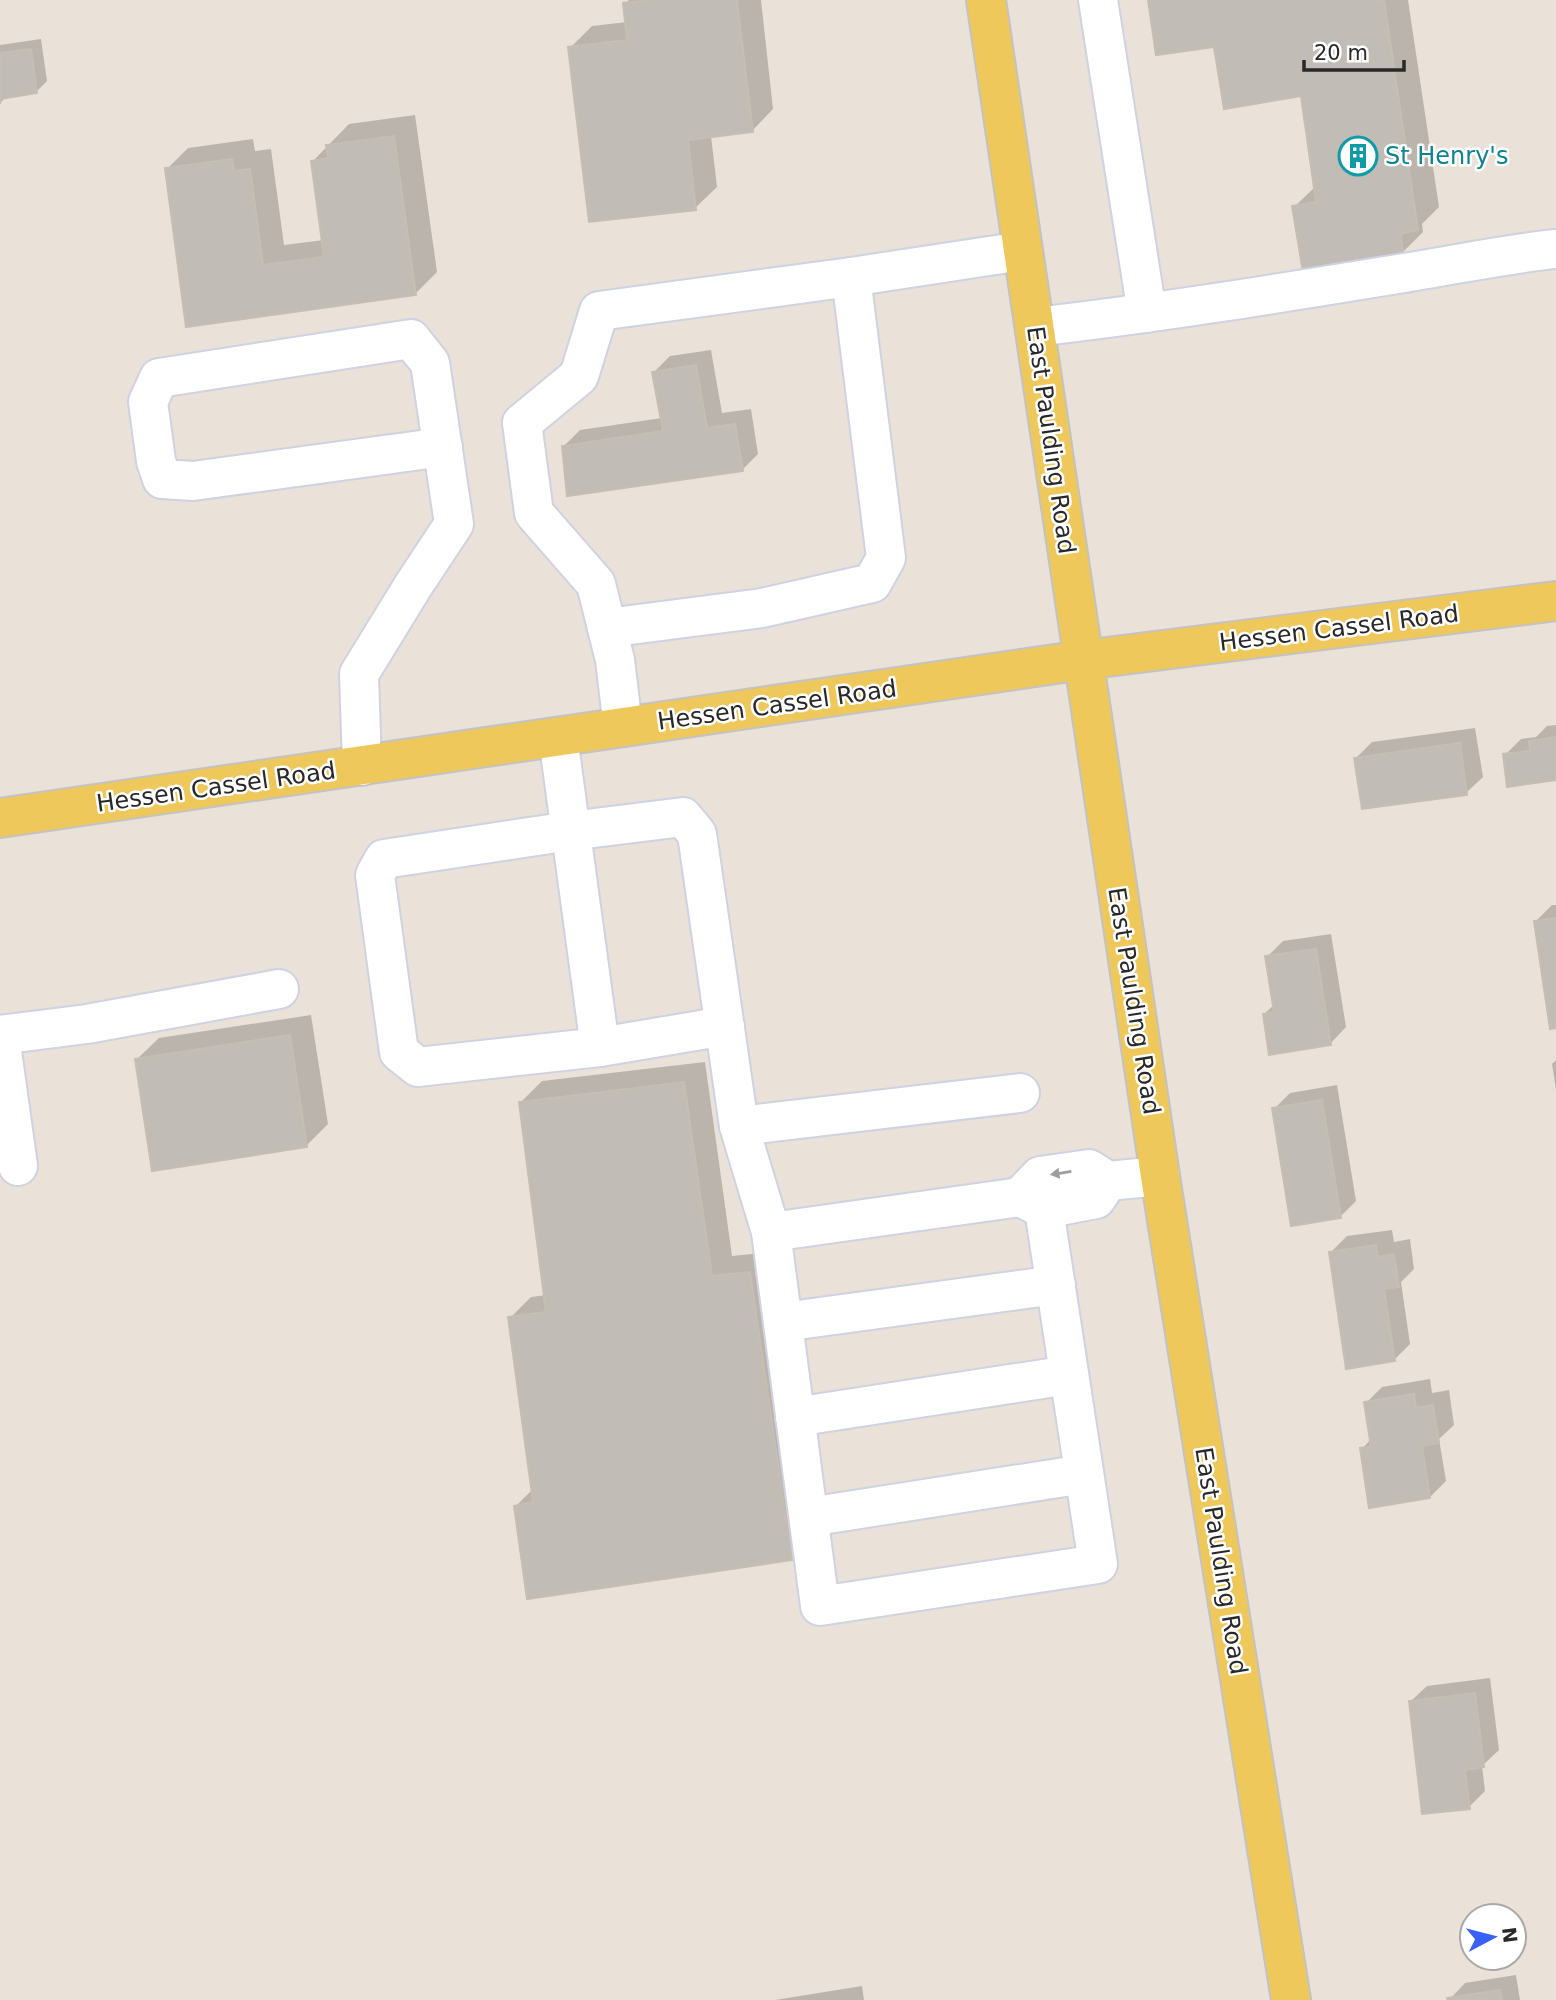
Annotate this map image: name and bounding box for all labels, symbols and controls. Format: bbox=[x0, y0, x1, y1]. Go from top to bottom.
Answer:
scale bar bbox=[1304, 28, 1404, 72]
text: 20 m bbox=[1314, 41, 1368, 65]
building icon: St Henry's bbox=[1337, 135, 1379, 177]
place label: St Henry's bbox=[1385, 142, 1508, 170]
street label: East Paulding Road bbox=[1021, 324, 1081, 556]
street label: Hessen Cassel Road bbox=[1218, 599, 1460, 657]
street label: Hessen Cassel Road bbox=[656, 674, 898, 736]
street label: Hessen Cassel Road bbox=[95, 756, 337, 818]
street label: East Paulding Road bbox=[1102, 885, 1166, 1117]
one-way arrow bbox=[1050, 1168, 1072, 1179]
street label: East Paulding Road bbox=[1189, 1445, 1253, 1677]
north arrow bbox=[1458, 1902, 1528, 1972]
text: N bbox=[1498, 1926, 1522, 1944]

